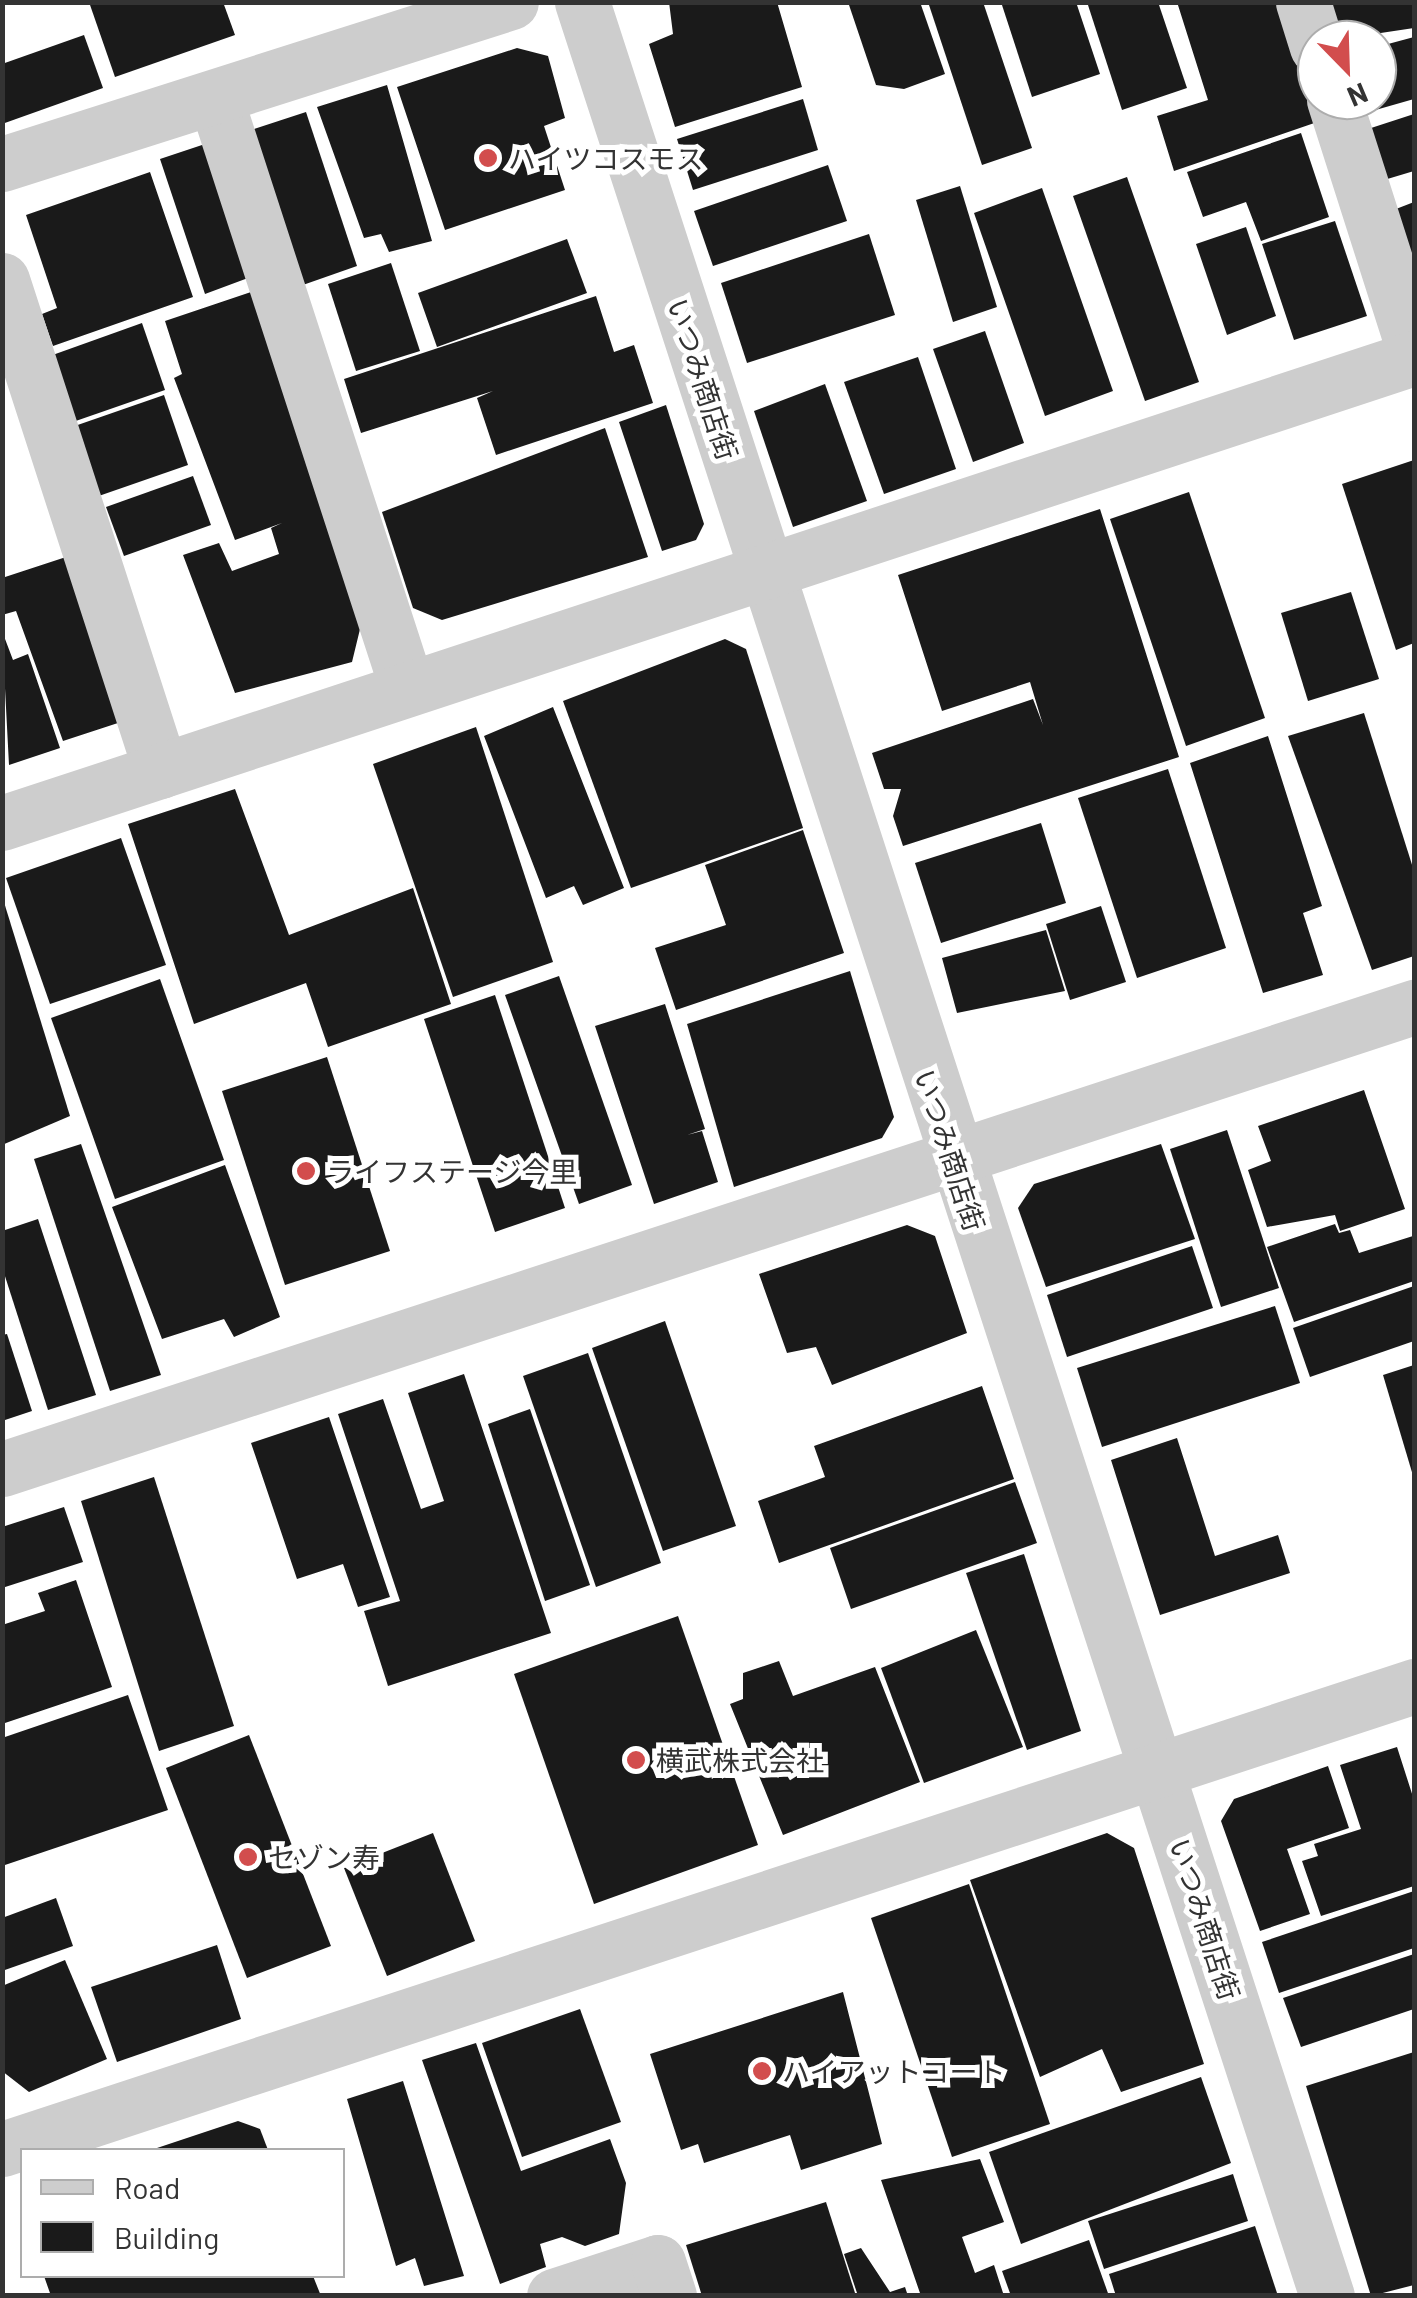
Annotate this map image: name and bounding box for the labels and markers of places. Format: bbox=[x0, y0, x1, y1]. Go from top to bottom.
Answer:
place label: ハイツコスモス bbox=[508, 141, 704, 175]
marker: ハイツコスモス bbox=[477, 147, 499, 169]
place label: ライフステージ今里 bbox=[326, 1154, 578, 1188]
marker: ライフステージ今里 bbox=[295, 1160, 317, 1182]
place label: 横武株式会社 bbox=[656, 1743, 824, 1777]
marker: 横武株式会社 bbox=[625, 1749, 647, 1771]
place label: セゾン寿 bbox=[268, 1840, 380, 1874]
marker: セゾン寿 bbox=[237, 1846, 259, 1868]
place label: ハイアットコート bbox=[782, 2054, 1006, 2088]
marker: ハイアットコート bbox=[751, 2060, 773, 2082]

